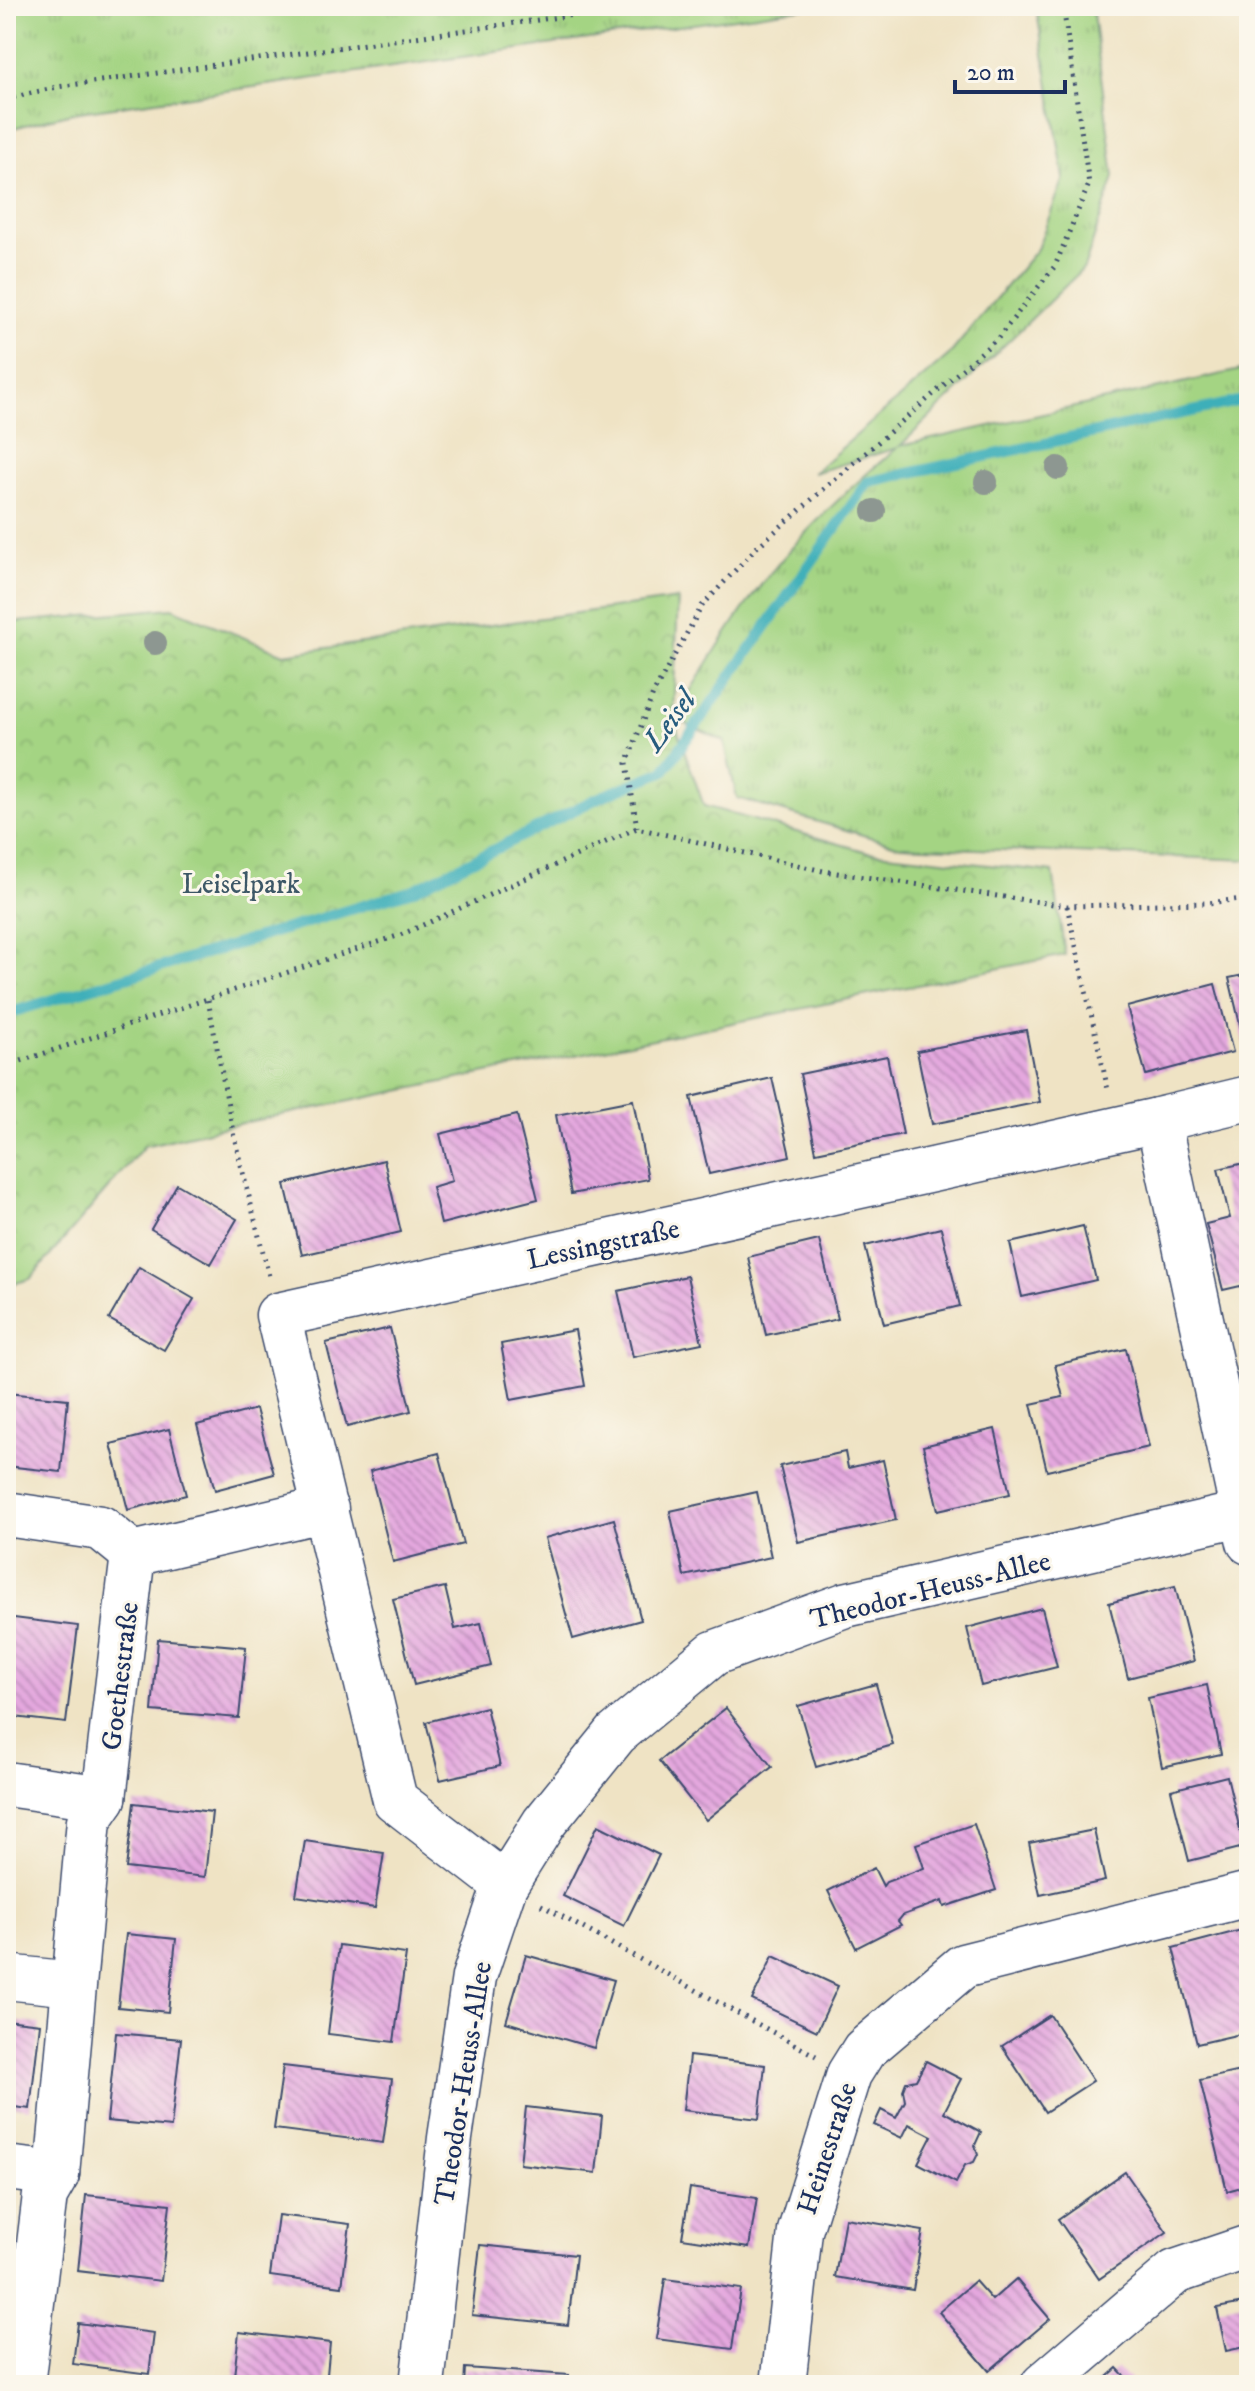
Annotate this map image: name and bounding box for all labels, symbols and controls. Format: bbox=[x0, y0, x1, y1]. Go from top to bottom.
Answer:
scale bar bbox=[955, 44, 1065, 94]
text: 20 m bbox=[967, 58, 1015, 88]
water label: Leisel bbox=[634, 680, 707, 760]
park label: Leiselpark bbox=[182, 867, 300, 902]
street label: Lessingstraße bbox=[524, 1211, 683, 1278]
street label: Theodor-Heuss-Allee bbox=[807, 1544, 1054, 1637]
street label: Goethestraße bbox=[94, 1600, 147, 1752]
street label: Theodor-Heuss-Allee bbox=[427, 1959, 500, 2208]
street label: Heinestraße bbox=[790, 2078, 865, 2219]

